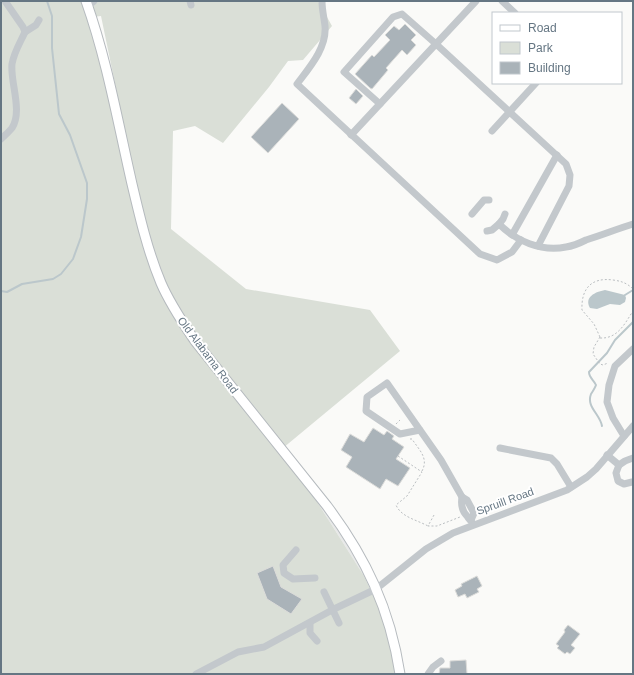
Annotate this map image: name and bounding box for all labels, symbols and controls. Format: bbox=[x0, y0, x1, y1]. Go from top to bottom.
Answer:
legend bbox=[492, 12, 622, 84]
text: Road bbox=[528, 21, 557, 35]
text: Park bbox=[528, 41, 554, 55]
text: Building bbox=[528, 61, 571, 75]
street label: Old Alabama Road bbox=[175, 315, 241, 395]
street label: Spruill Road bbox=[475, 485, 535, 517]

